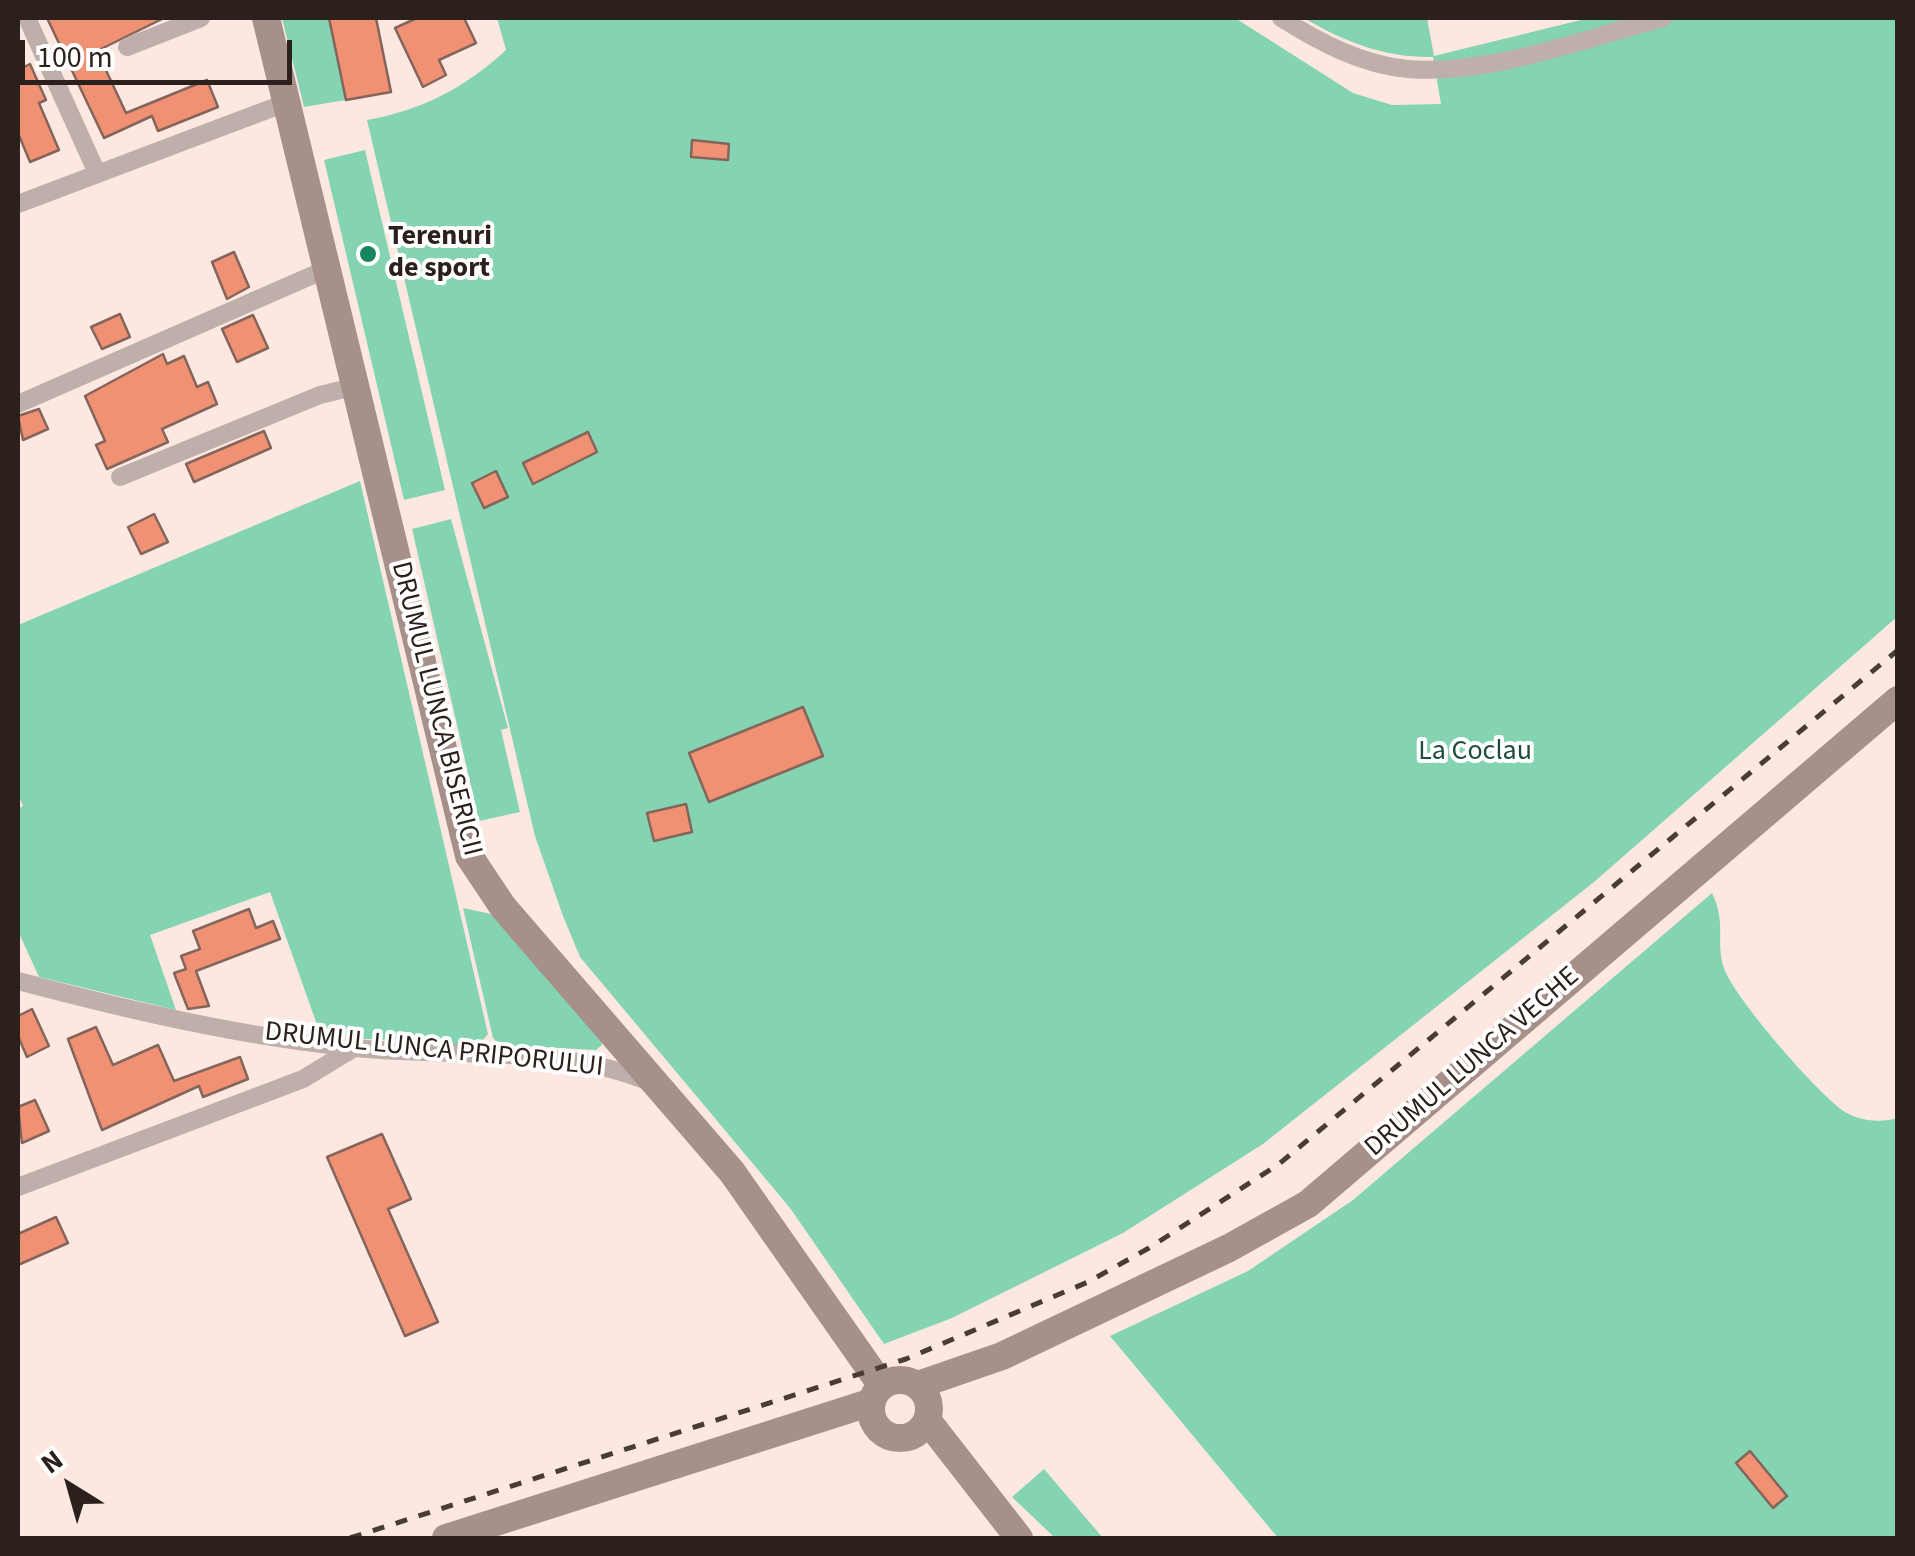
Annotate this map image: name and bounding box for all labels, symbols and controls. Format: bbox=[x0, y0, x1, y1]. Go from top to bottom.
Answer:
scale bar bbox=[25, 20, 298, 82]
text: 100 m bbox=[37, 36, 113, 79]
place label: Terenuri de sport bbox=[388, 221, 492, 287]
marker: Terenuri de sport bbox=[357, 243, 379, 265]
street label: DRUMUL LUNCA BISERICII bbox=[382, 558, 488, 860]
park label: La Coclau bbox=[1418, 736, 1532, 770]
street label: DRUMUL LUNCA VECHE bbox=[1359, 961, 1587, 1165]
street label: DRUMUL LUNCA PRIPORULUI bbox=[263, 1017, 605, 1085]
north arrow bbox=[20, 1436, 120, 1536]
text: N bbox=[32, 1440, 71, 1484]

